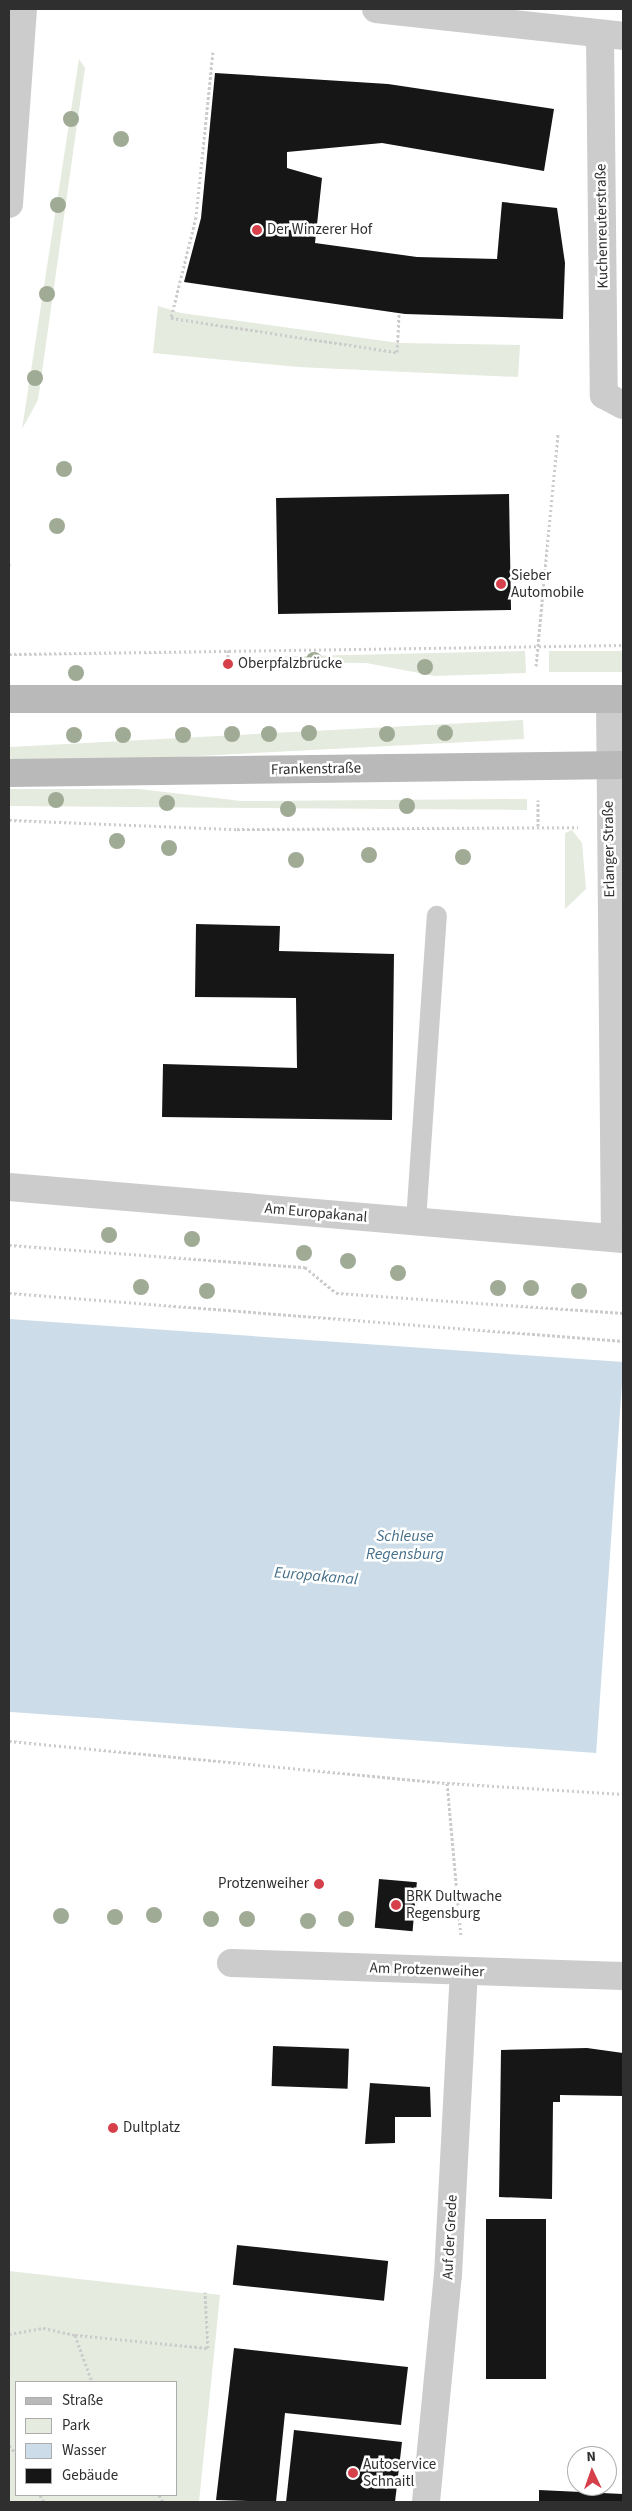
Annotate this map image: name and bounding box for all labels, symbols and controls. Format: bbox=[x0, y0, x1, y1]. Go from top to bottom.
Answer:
street label: Kuchenreuterstraße bbox=[592, 163, 612, 289]
place label: Der Winzerer Hof bbox=[267, 221, 372, 239]
marker: Der Winzerer Hof bbox=[251, 224, 263, 236]
place label: Sieber Automobile bbox=[511, 566, 584, 601]
marker: Sieber Automobile bbox=[495, 578, 507, 590]
place label: Oberpfalzbrücke bbox=[238, 655, 342, 673]
marker: Oberpfalzbrücke bbox=[222, 658, 234, 670]
street label: Frankenstraße bbox=[271, 759, 361, 779]
street label: Erlanger Straße bbox=[599, 800, 619, 898]
street label: Am Europakanal bbox=[264, 1200, 368, 1226]
water label: Schleuse Regensburg bbox=[366, 1526, 444, 1564]
water label: Europakanal bbox=[273, 1563, 359, 1589]
place label: Protzenweiher bbox=[218, 1875, 309, 1893]
marker: Protzenweiher bbox=[313, 1878, 325, 1890]
place label: BRK Dultwache Regensburg bbox=[406, 1887, 502, 1922]
marker: BRK Dultwache Regensburg bbox=[390, 1899, 402, 1911]
street label: Am Protzenweiher bbox=[369, 1959, 485, 1981]
place label: Dultplatz bbox=[123, 2119, 180, 2137]
marker: Dultplatz bbox=[107, 2122, 119, 2134]
street label: Auf der Grede bbox=[439, 2194, 461, 2280]
legend bbox=[15, 2381, 178, 2496]
text: Straße bbox=[62, 2390, 103, 2411]
text: Park bbox=[62, 2415, 90, 2436]
text: Wasser bbox=[62, 2440, 106, 2461]
north arrow bbox=[567, 2446, 617, 2496]
text: N bbox=[586, 2447, 596, 2467]
place label: Autoservice Schnaitl bbox=[363, 2455, 436, 2490]
text: Gebäude bbox=[62, 2465, 118, 2486]
marker: Autoservice Schnaitl bbox=[347, 2467, 359, 2479]

